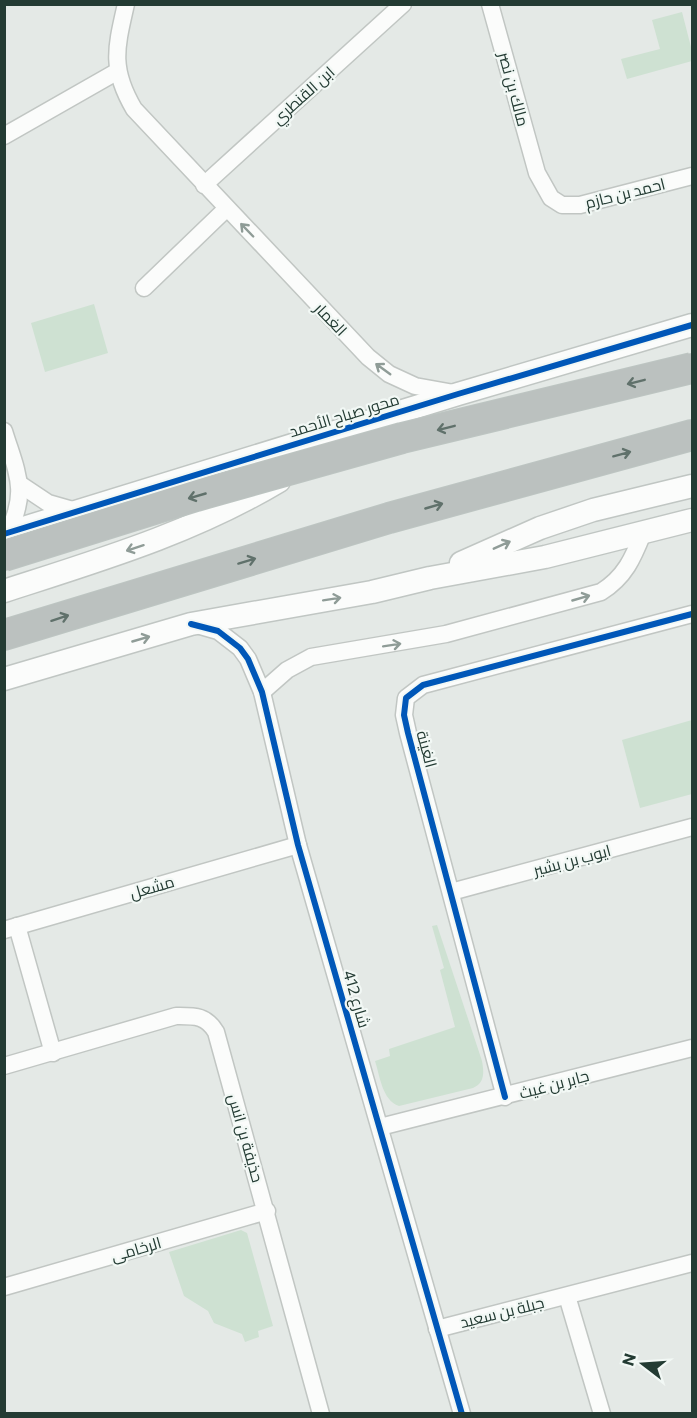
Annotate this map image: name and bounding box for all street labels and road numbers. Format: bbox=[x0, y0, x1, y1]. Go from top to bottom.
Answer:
street label: مالك بن نصر bbox=[493, 49, 534, 129]
street label: ابن القنطري bbox=[267, 62, 341, 131]
street label: احمد بن حازم bbox=[583, 173, 668, 215]
street label: الغمار bbox=[310, 297, 352, 340]
street label: محور صباح الأحمد bbox=[286, 389, 402, 443]
street label: الغينة bbox=[412, 728, 442, 770]
street label: ايوب بن بشير bbox=[530, 840, 613, 881]
street label: مشعل bbox=[127, 871, 177, 904]
street label: شارع 412 bbox=[337, 968, 375, 1031]
street label: جابر بن غيث bbox=[517, 1065, 591, 1104]
street label: حذيفة بن انس bbox=[223, 1091, 268, 1185]
street label: الرخامى bbox=[108, 1232, 164, 1267]
street label: جبلة بن سعيد bbox=[458, 1292, 546, 1333]

